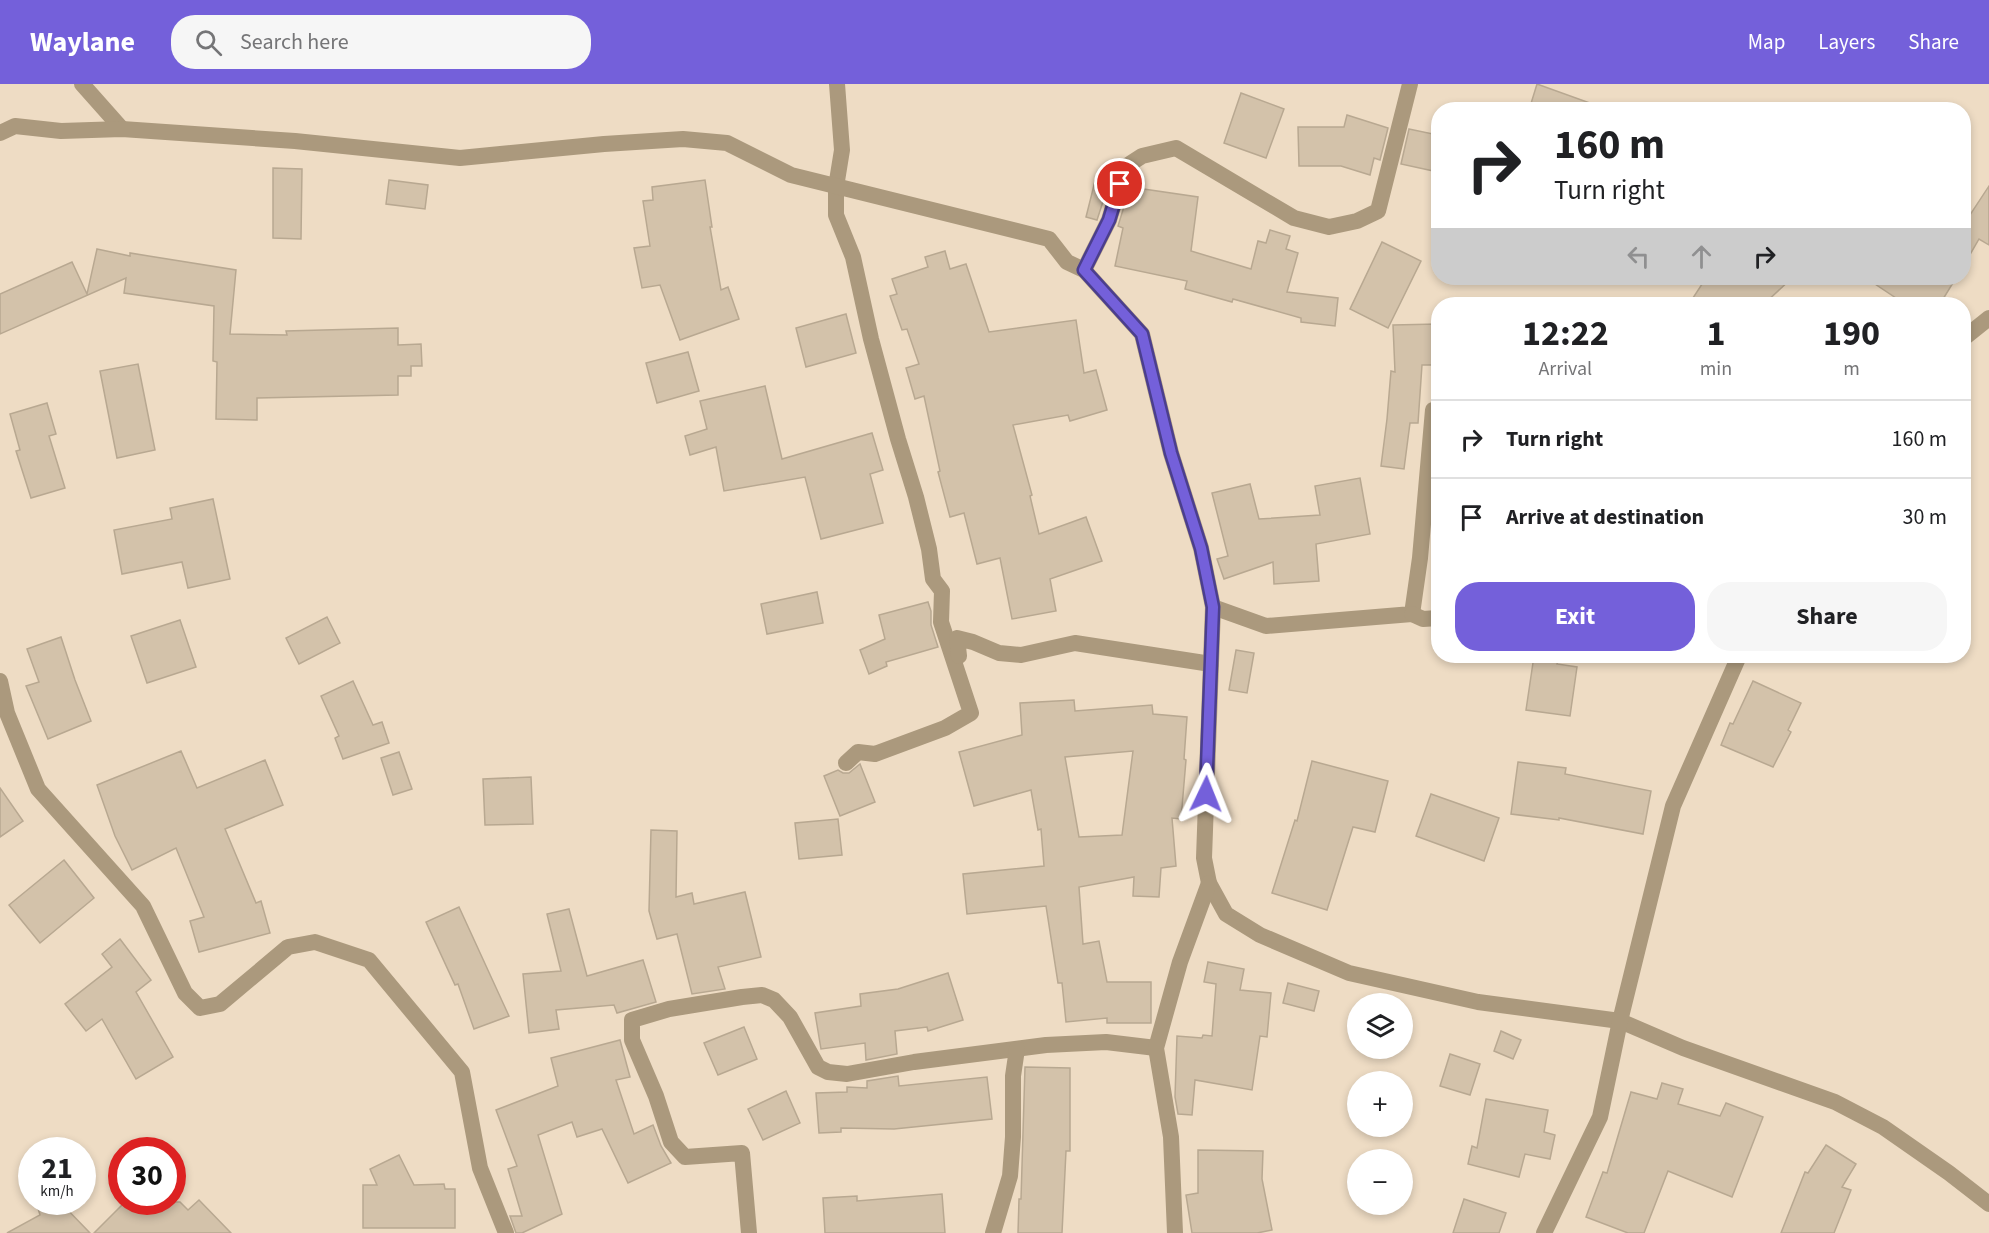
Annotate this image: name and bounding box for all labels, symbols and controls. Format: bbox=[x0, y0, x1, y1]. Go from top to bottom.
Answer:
search box bbox=[171, 15, 591, 69]
text: Waylane bbox=[30, 22, 135, 62]
icon: search bbox=[192, 26, 225, 59]
text: Search here bbox=[240, 26, 349, 58]
text: Map bbox=[1748, 27, 1785, 57]
text: Layers bbox=[1818, 27, 1875, 57]
text: Share bbox=[1908, 27, 1959, 57]
text: 160 m bbox=[1554, 115, 1665, 175]
icon: right bbox=[1455, 126, 1533, 204]
pin bbox=[1094, 158, 1145, 209]
icon: arrive bbox=[1103, 167, 1136, 200]
text: Turn right bbox=[1554, 171, 1665, 210]
icon: left bbox=[1622, 240, 1655, 273]
icon: ahead bbox=[1685, 240, 1718, 273]
icon: right bbox=[1748, 240, 1781, 273]
text: 12:22 bbox=[1522, 308, 1609, 359]
text: 1 bbox=[1706, 308, 1725, 359]
text: 190 bbox=[1823, 308, 1880, 359]
text: Arrival bbox=[1538, 355, 1592, 383]
text: min bbox=[1700, 355, 1732, 383]
text: m bbox=[1843, 355, 1860, 383]
icon: right bbox=[1455, 423, 1488, 456]
text: Turn right bbox=[1506, 423, 1603, 455]
text: 160 m bbox=[1892, 423, 1947, 455]
icon: arrive bbox=[1455, 501, 1488, 534]
text: Arrive at destination bbox=[1506, 501, 1704, 533]
text: 30 m bbox=[1902, 501, 1947, 533]
button: Exit bbox=[1455, 582, 1695, 651]
button: Share bbox=[1707, 582, 1947, 651]
position arrow bbox=[1174, 762, 1238, 826]
map controls bbox=[1347, 993, 1413, 1215]
button: layers bbox=[1347, 993, 1413, 1059]
button: + bbox=[1347, 1071, 1413, 1137]
speed limit sign: 30 bbox=[108, 1137, 186, 1215]
text: 21 bbox=[41, 1147, 73, 1190]
button: − bbox=[1347, 1149, 1413, 1215]
text: km/h bbox=[40, 1181, 74, 1202]

